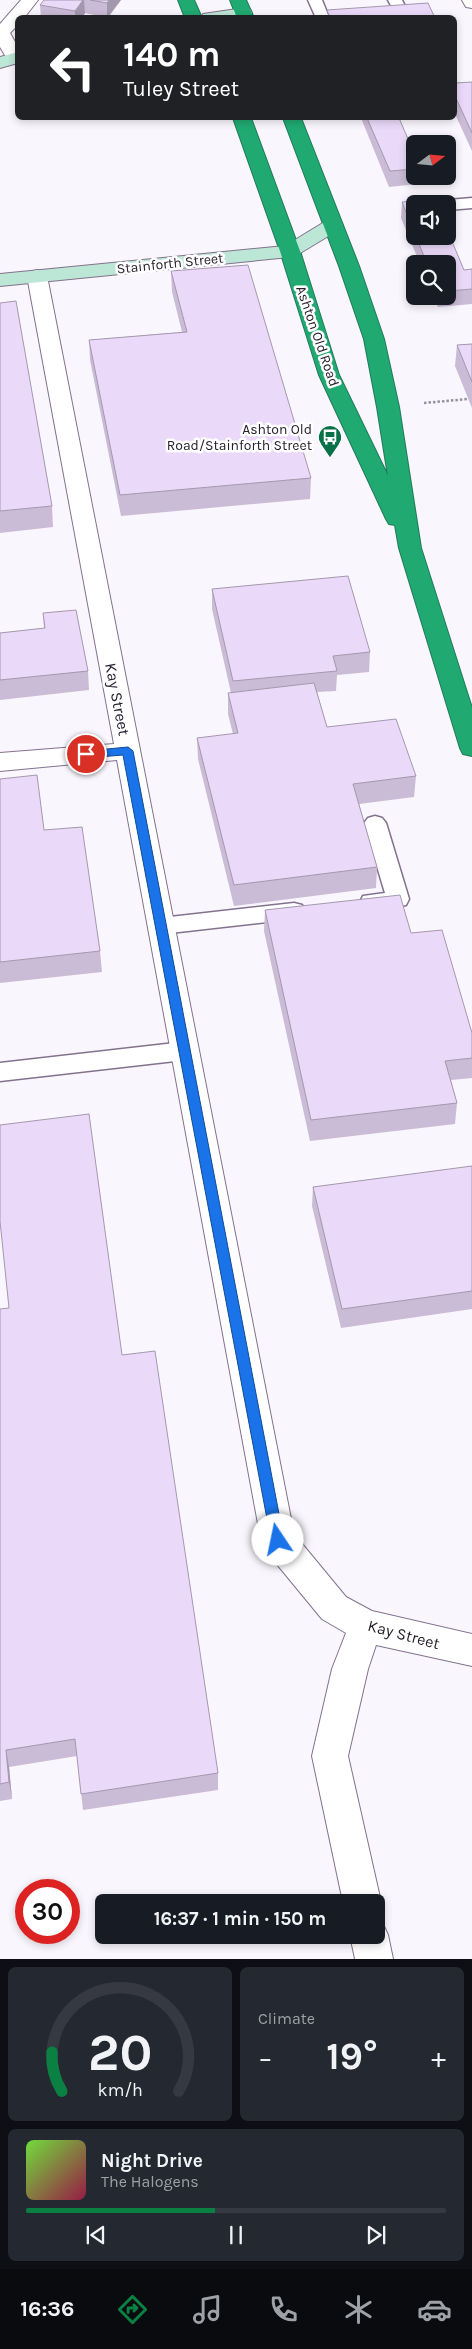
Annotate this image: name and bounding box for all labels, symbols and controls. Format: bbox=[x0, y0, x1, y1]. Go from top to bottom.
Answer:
text: 140 m bbox=[123, 34, 221, 75]
icon: left bbox=[40, 35, 105, 100]
text: Tuley Street bbox=[123, 76, 239, 102]
north arrow bbox=[406, 135, 456, 185]
map controls bbox=[406, 135, 456, 305]
button: sound bbox=[406, 195, 456, 245]
street label: Stainforth Street bbox=[116, 249, 224, 278]
button: search bbox=[406, 255, 456, 305]
street label: Ashton Old Road bbox=[292, 284, 343, 389]
place label: Ashton Old Road/Stainforth Street bbox=[167, 421, 312, 454]
bus stop icon: Ashton Old Road/Stainforth Street bbox=[317, 424, 343, 458]
street label: Kay Street bbox=[101, 661, 134, 737]
pin bbox=[65, 733, 107, 775]
icon: arrive bbox=[72, 740, 100, 768]
position arrow bbox=[251, 1513, 303, 1565]
street label: Kay Street bbox=[366, 1616, 442, 1653]
speed limit sign: 30 bbox=[15, 1879, 80, 1944]
text: 16:37 · 1 min · 150 m bbox=[154, 1908, 326, 1930]
text: Climate bbox=[258, 2009, 315, 2028]
text: 20 bbox=[88, 2022, 152, 2083]
text: 19° bbox=[326, 2034, 378, 2079]
text: − bbox=[258, 2041, 273, 2074]
text: + bbox=[431, 2041, 446, 2074]
text: km/h bbox=[97, 2080, 143, 2101]
text: Night Drive bbox=[101, 2150, 203, 2172]
text: The Halogens bbox=[101, 2172, 199, 2191]
icon: previous bbox=[82, 2221, 110, 2249]
icon: pause bbox=[222, 2221, 250, 2249]
icon: next bbox=[362, 2221, 390, 2249]
icon: directions bbox=[115, 2292, 150, 2327]
icon: music bbox=[190, 2292, 225, 2327]
icon: phone bbox=[266, 2292, 301, 2327]
icon: climate bbox=[341, 2292, 376, 2327]
icon: car bbox=[417, 2292, 452, 2327]
text: 16:36 bbox=[20, 2296, 74, 2322]

